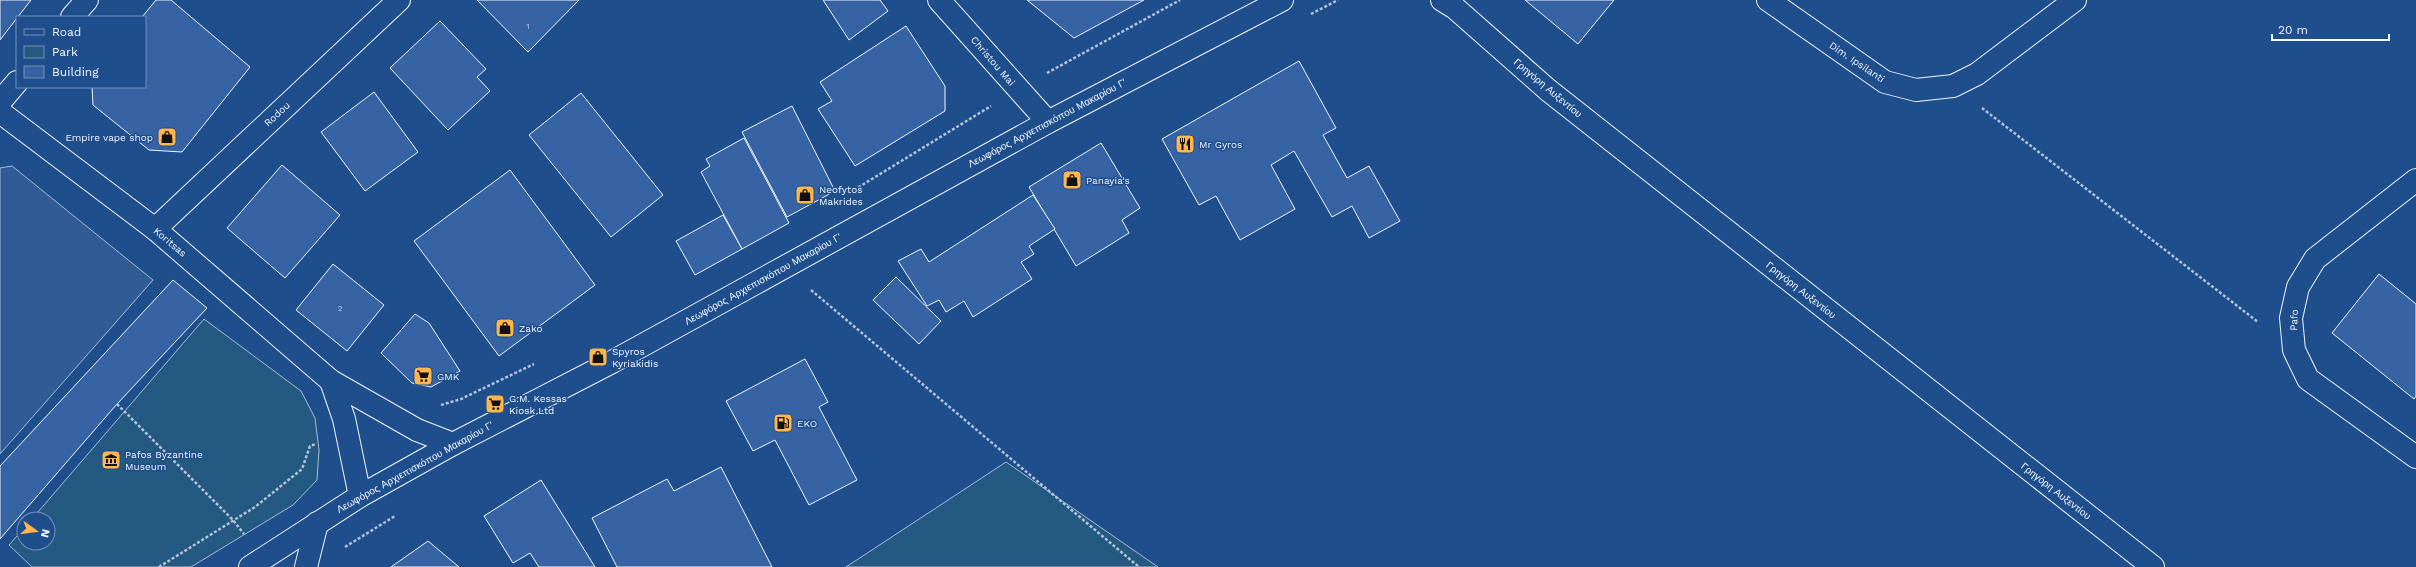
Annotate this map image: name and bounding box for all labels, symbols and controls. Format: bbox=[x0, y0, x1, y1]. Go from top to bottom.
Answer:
legend bbox=[16, 16, 146, 88]
scale bar bbox=[2272, 16, 2389, 42]
house number: 1 bbox=[526, 22, 530, 31]
text: 20 m bbox=[2278, 23, 2308, 37]
text: Road bbox=[52, 25, 81, 39]
street label: Christou Mai bbox=[969, 34, 1017, 88]
street label: Dim. Ipsilanti bbox=[1827, 39, 1887, 85]
text: Park bbox=[52, 45, 78, 59]
street label: Γρηγόρη Αυξεντίου bbox=[1511, 56, 1584, 120]
text: Building bbox=[52, 65, 99, 79]
street label: Λεωφόρος Αρχιεπισκόπου Μακαρίου Γ' bbox=[966, 76, 1128, 170]
street label: Rodou bbox=[262, 99, 292, 129]
shop icon: Empire vape shop bbox=[156, 126, 178, 148]
place label: Empire vape shop bbox=[65, 132, 153, 143]
restaurant icon: Mr Gyros bbox=[1174, 133, 1196, 155]
place label: Mr Gyros bbox=[1199, 139, 1242, 150]
shop icon: Panayia's bbox=[1061, 169, 1083, 191]
place label: Panayia's bbox=[1086, 175, 1130, 186]
shop icon: Neofytos Makrides bbox=[794, 184, 816, 206]
place label: Neofytos Makrides bbox=[819, 184, 863, 207]
street label: Koritsas bbox=[151, 225, 189, 259]
street label: Λεωφόρος Αρχιεπισκόπου Μακαρίου Γ' bbox=[683, 231, 843, 327]
street label: Γρηγόρη Αυξεντίου bbox=[1763, 259, 1838, 321]
house number: 2 bbox=[338, 304, 343, 313]
street label: Pafo bbox=[2288, 309, 2300, 331]
shop icon: Zako bbox=[494, 317, 516, 339]
place label: Zako bbox=[519, 323, 542, 334]
shop icon: Spyros Kyriakidis bbox=[587, 346, 609, 368]
place label: Spyros Kyriakidis bbox=[612, 346, 658, 369]
supermarket icon: GMK bbox=[412, 365, 434, 387]
place label: GMK bbox=[437, 371, 460, 382]
supermarket icon: G.M. Kessas Kiosk Ltd bbox=[484, 393, 506, 415]
place label: G.M. Kessas Kiosk Ltd bbox=[509, 393, 567, 416]
fuel station icon: EKO bbox=[772, 412, 794, 434]
place label: EKO bbox=[797, 418, 817, 429]
street label: Λεωφόρος Αρχιεπισκόπου Μακαρίου Γ' bbox=[335, 419, 495, 515]
museum icon: Pafos Byzantine Museum bbox=[100, 449, 122, 471]
place label: Pafos Byzantine Museum bbox=[125, 449, 203, 472]
street label: Γρηγόρη Αυξεντίου bbox=[2018, 460, 2093, 522]
north arrow bbox=[16, 511, 56, 551]
text: N bbox=[38, 528, 53, 539]

